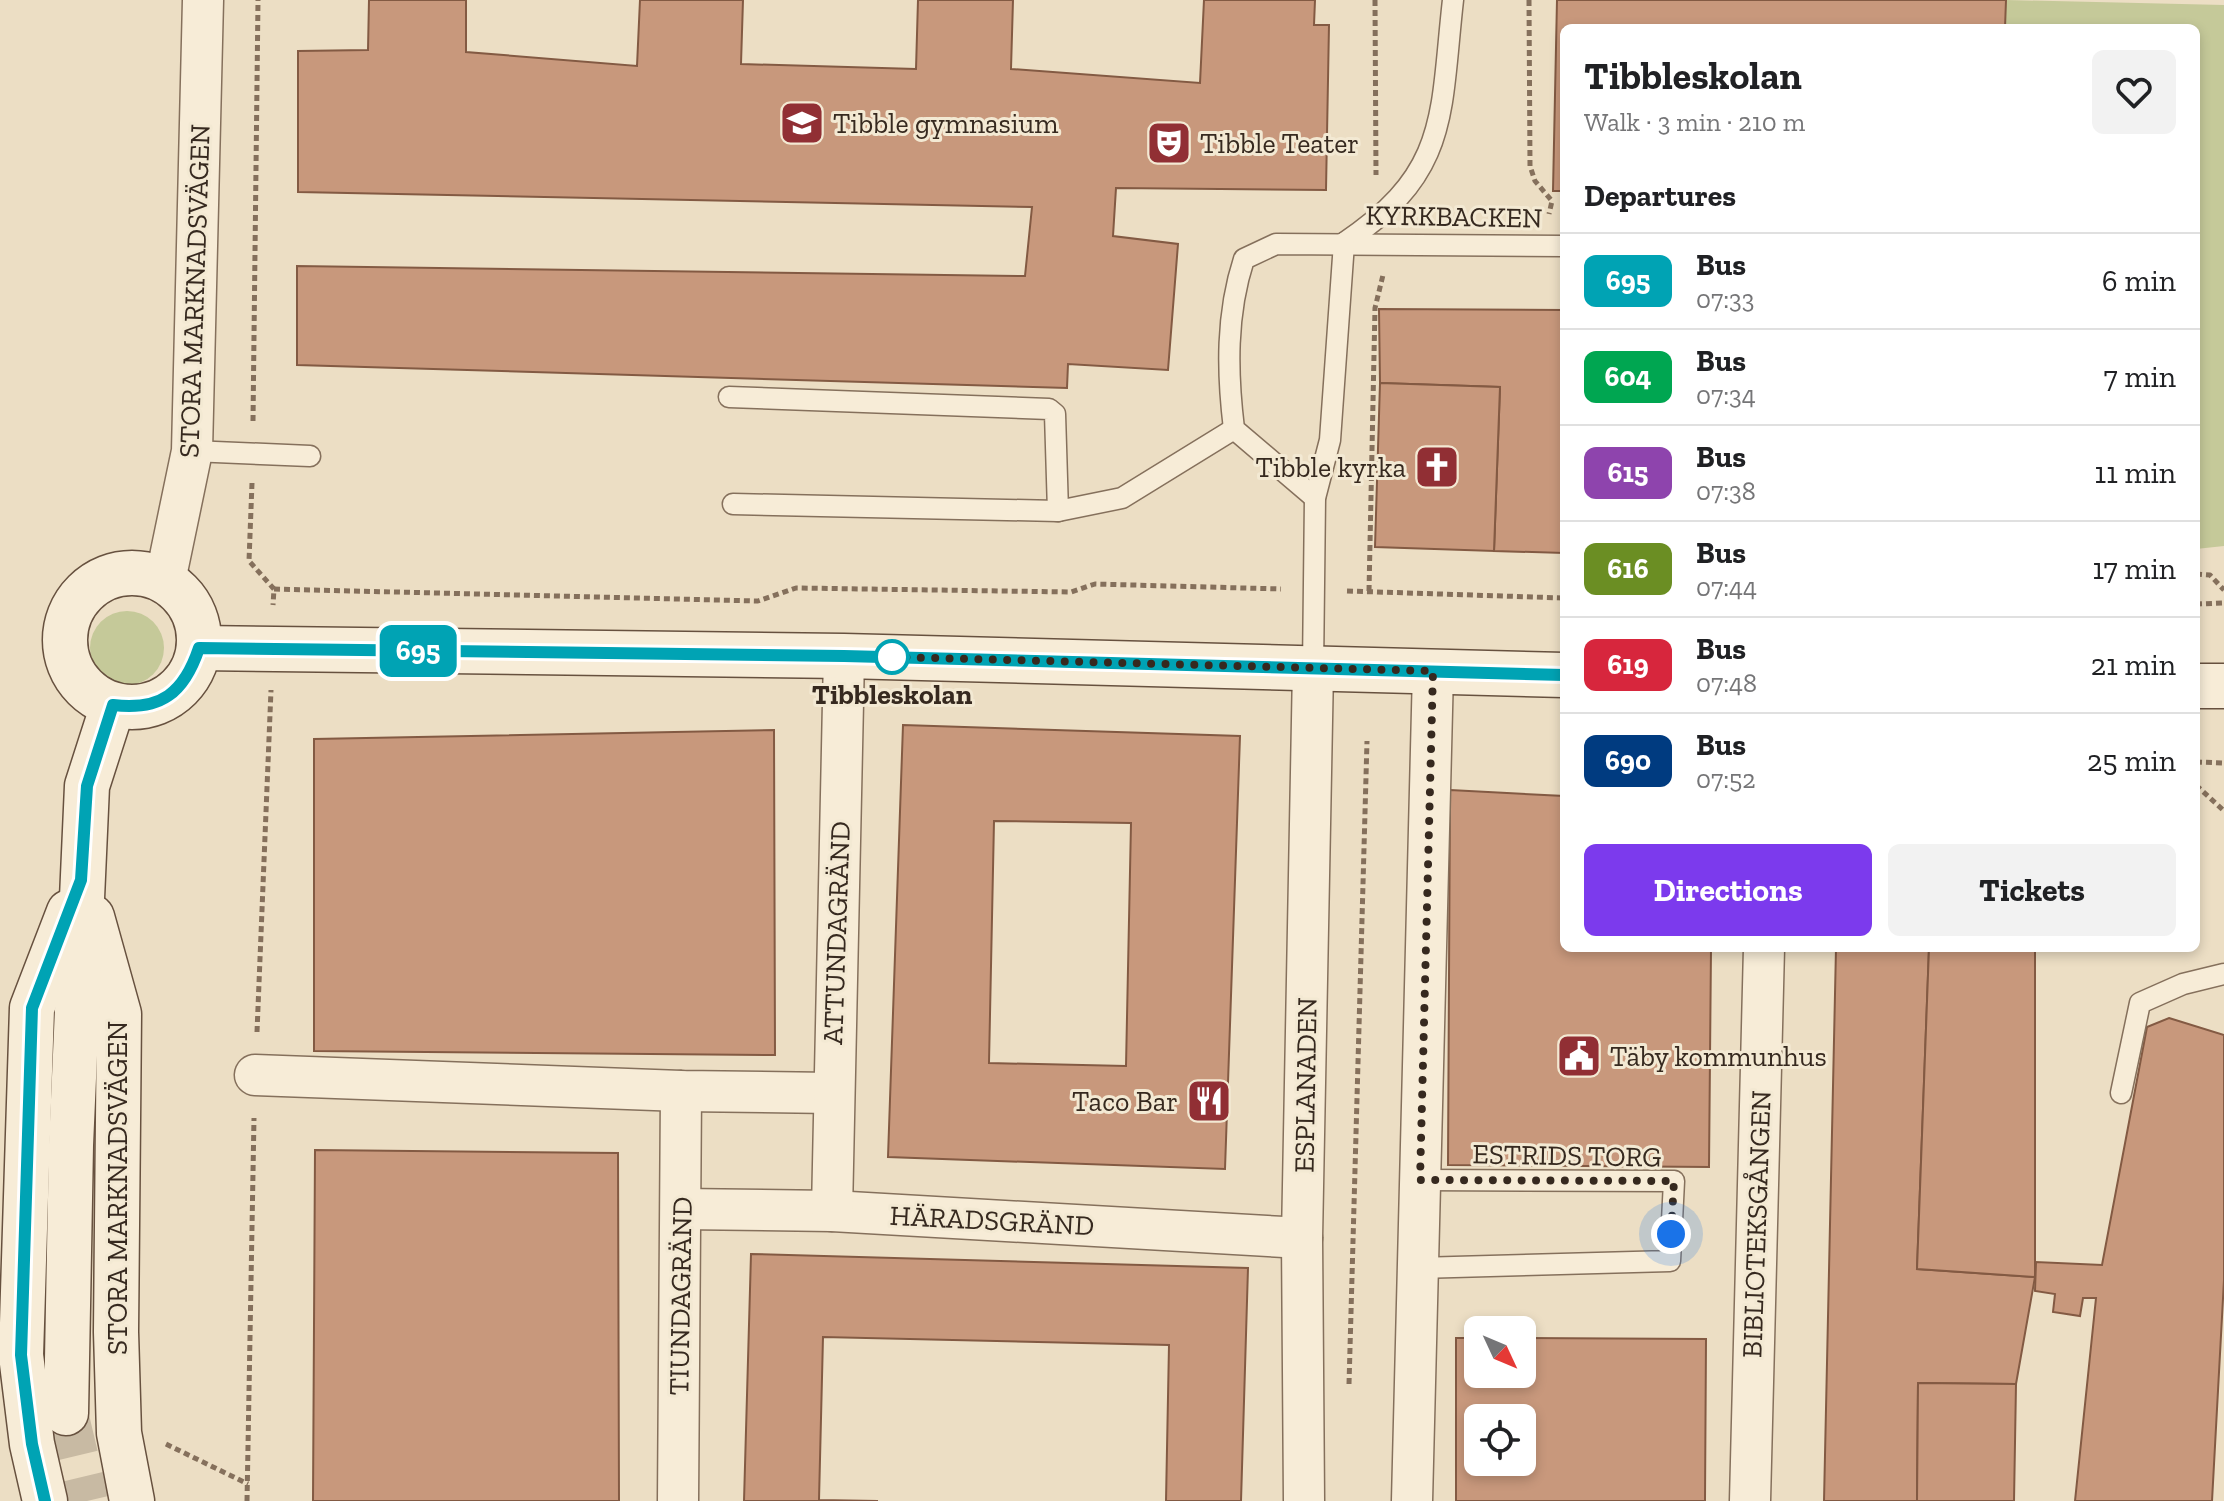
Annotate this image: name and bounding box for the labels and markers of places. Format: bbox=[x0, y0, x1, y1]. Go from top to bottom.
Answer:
school or university icon: Tibble gymnasium bbox=[778, 99, 826, 147]
place label: Tibble gymnasium bbox=[833, 107, 1058, 140]
theatre icon: Tibble Teater bbox=[1145, 119, 1193, 167]
place label: Tibble Teater bbox=[1200, 127, 1359, 160]
church icon: Tibble kyrka bbox=[1413, 443, 1461, 491]
place label: Tibble kyrka bbox=[1255, 451, 1406, 484]
marker: Tibbleskolan bbox=[875, 640, 909, 674]
place label: Tibbleskolan bbox=[812, 678, 973, 711]
public building icon: Täby kommunhus bbox=[1555, 1032, 1603, 1080]
place label: Täby kommunhus bbox=[1610, 1040, 1827, 1073]
restaurant icon: Taco Bar bbox=[1185, 1077, 1233, 1125]
place label: Taco Bar bbox=[1072, 1085, 1178, 1118]

